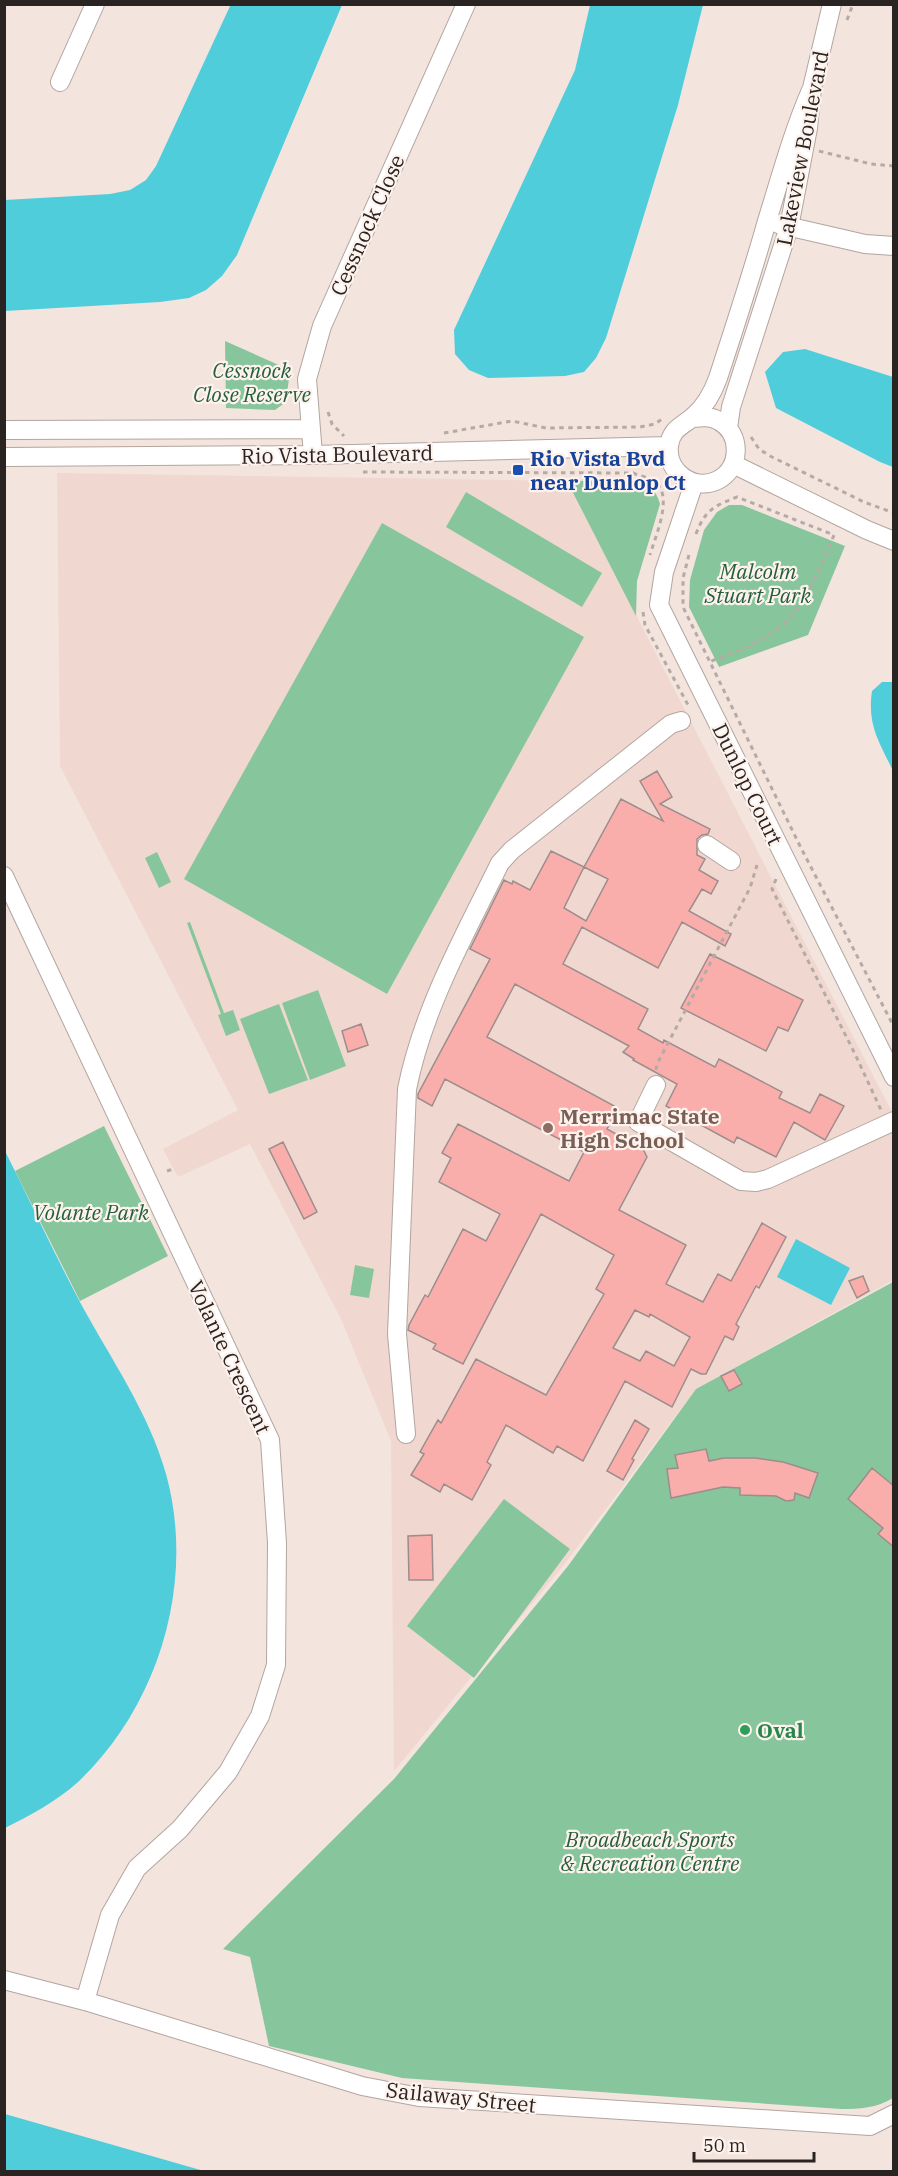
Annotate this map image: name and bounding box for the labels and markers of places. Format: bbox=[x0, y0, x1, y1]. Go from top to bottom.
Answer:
place label: Rio Vista Bvd near Dunlop Ct bbox=[530, 444, 686, 496]
marker: Rio Vista Bvd near Dunlop Ct bbox=[511, 463, 525, 477]
place label: Merrimac State High School bbox=[560, 1102, 720, 1154]
marker: Merrimac State High School bbox=[541, 1121, 555, 1135]
place label: Oval bbox=[757, 1716, 804, 1744]
marker: Oval bbox=[738, 1723, 752, 1737]

